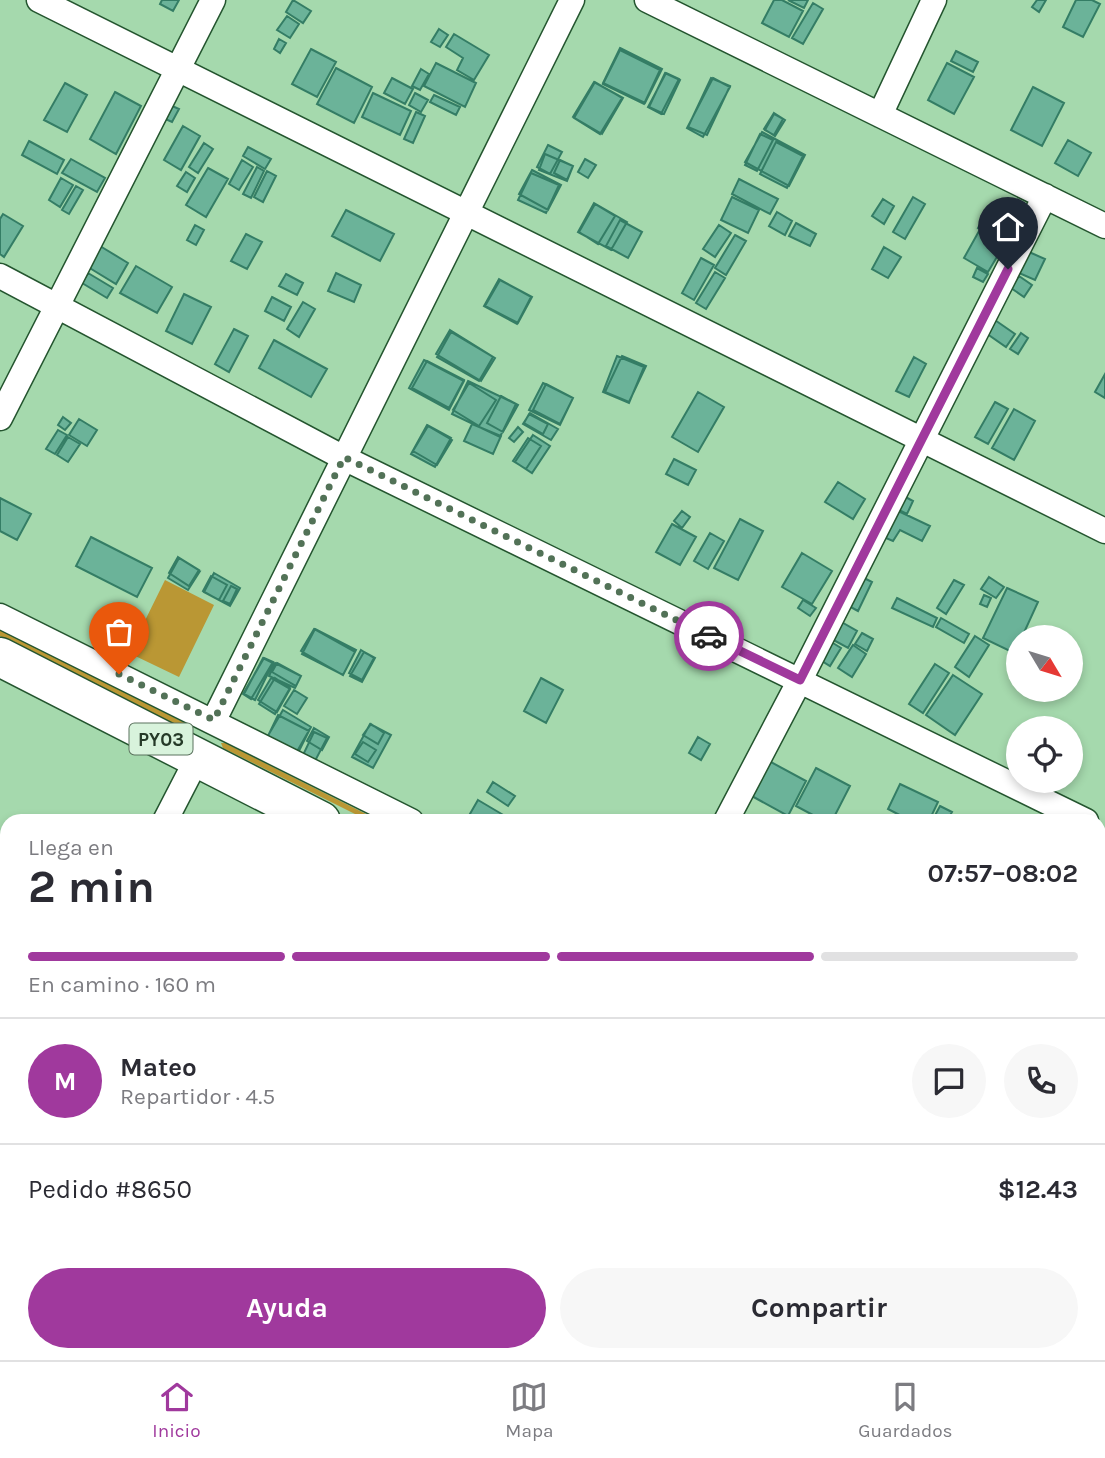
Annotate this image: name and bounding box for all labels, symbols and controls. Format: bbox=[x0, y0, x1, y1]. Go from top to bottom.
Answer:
pin bbox=[978, 197, 1038, 269]
icon: home bbox=[989, 208, 1027, 246]
courier bbox=[674, 601, 744, 671]
pin bbox=[89, 602, 149, 674]
icon: bag bbox=[100, 613, 138, 651]
icon: car bbox=[690, 617, 728, 655]
north arrow bbox=[1006, 625, 1083, 702]
map controls bbox=[1006, 625, 1083, 793]
button: locate bbox=[1006, 716, 1083, 793]
road number: PY03 bbox=[130, 724, 192, 754]
text: Llega en bbox=[28, 834, 114, 861]
text: 07:57–08:02 bbox=[927, 858, 1078, 889]
text: 2 min bbox=[28, 860, 155, 914]
text: En camino · 160 m bbox=[28, 971, 216, 998]
button: chat bbox=[912, 1044, 986, 1118]
button: phone bbox=[1004, 1044, 1078, 1118]
text: Mateo bbox=[120, 1052, 197, 1083]
text: M bbox=[54, 1066, 76, 1097]
text: Repartidor · 4.5 bbox=[120, 1083, 275, 1110]
text: Pedido #8650 bbox=[28, 1174, 192, 1205]
text: $12.43 bbox=[998, 1174, 1078, 1205]
button: Ayuda bbox=[28, 1268, 546, 1348]
button: Compartir bbox=[560, 1268, 1078, 1348]
tab: Inicio bbox=[152, 1378, 201, 1442]
tab: Mapa bbox=[505, 1378, 553, 1442]
tab: Guardados bbox=[858, 1378, 953, 1442]

